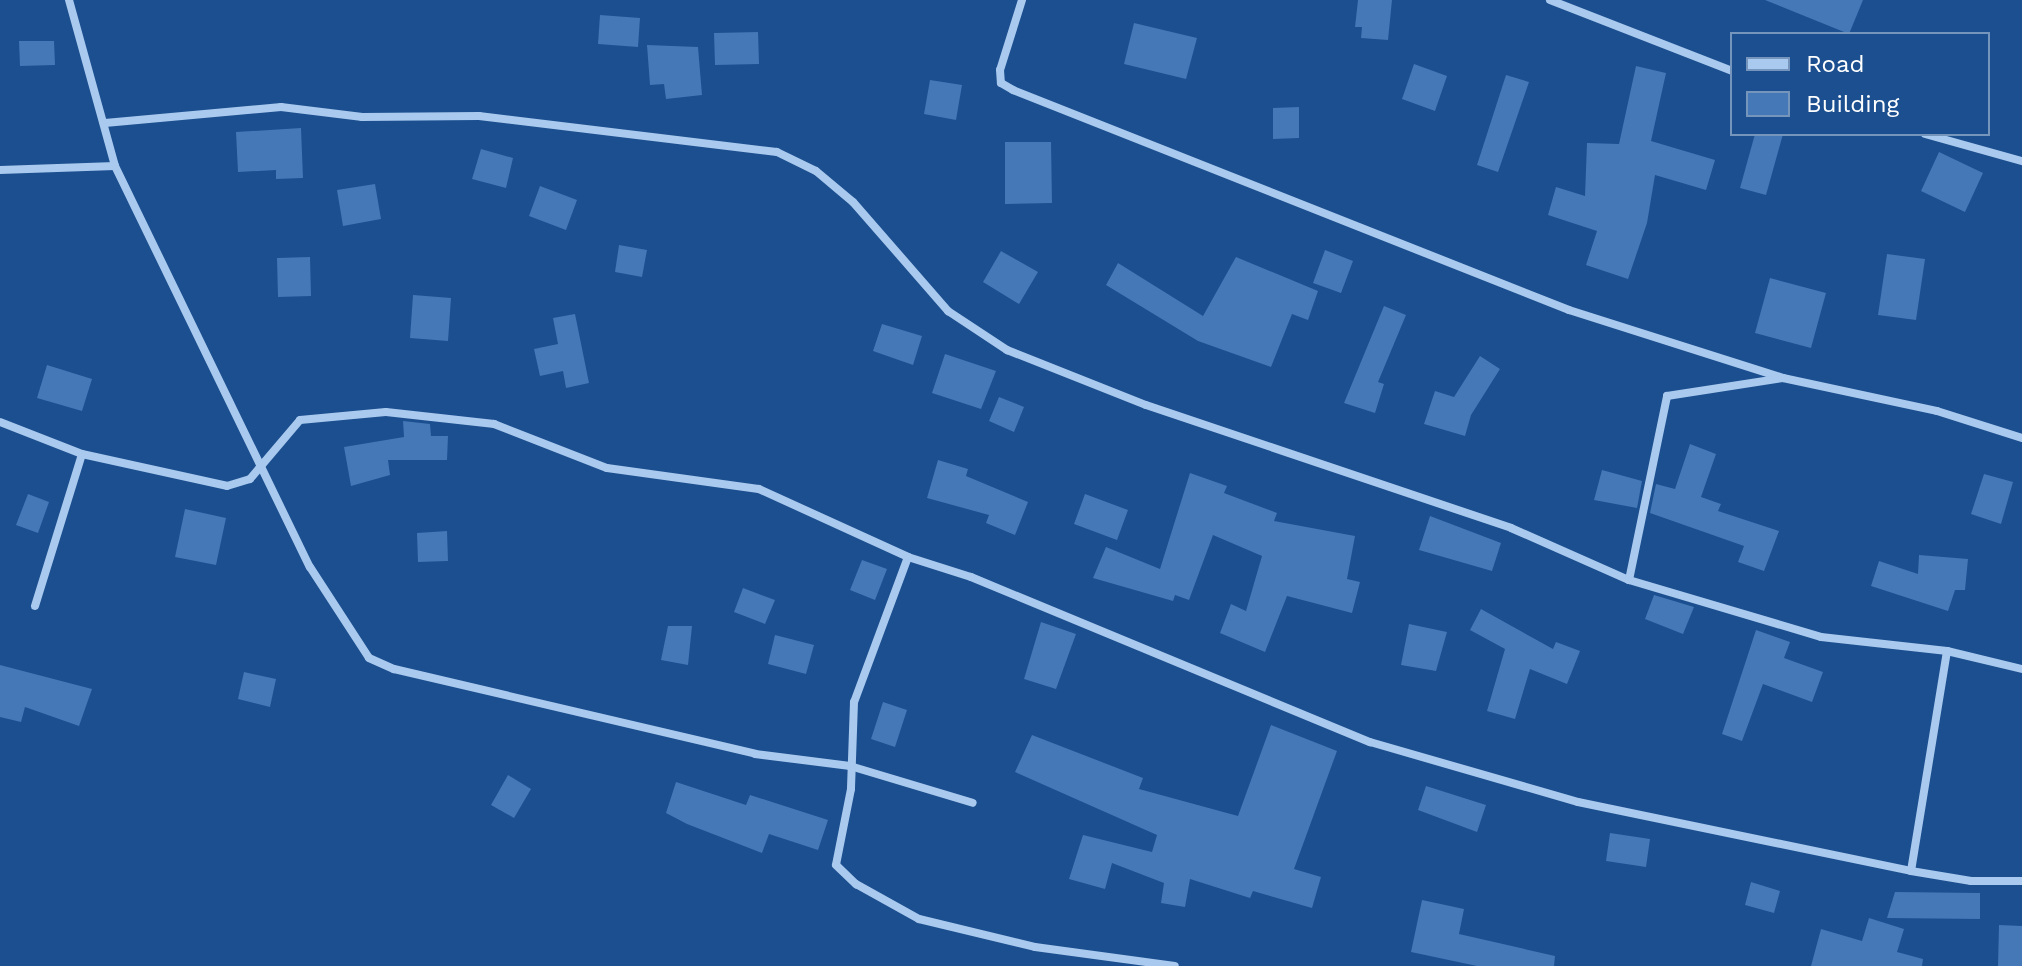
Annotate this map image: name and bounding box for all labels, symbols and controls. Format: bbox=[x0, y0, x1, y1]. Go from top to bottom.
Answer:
legend bbox=[1730, 32, 1990, 136]
text: Road bbox=[1806, 50, 1865, 78]
text: Building bbox=[1806, 90, 1899, 118]

